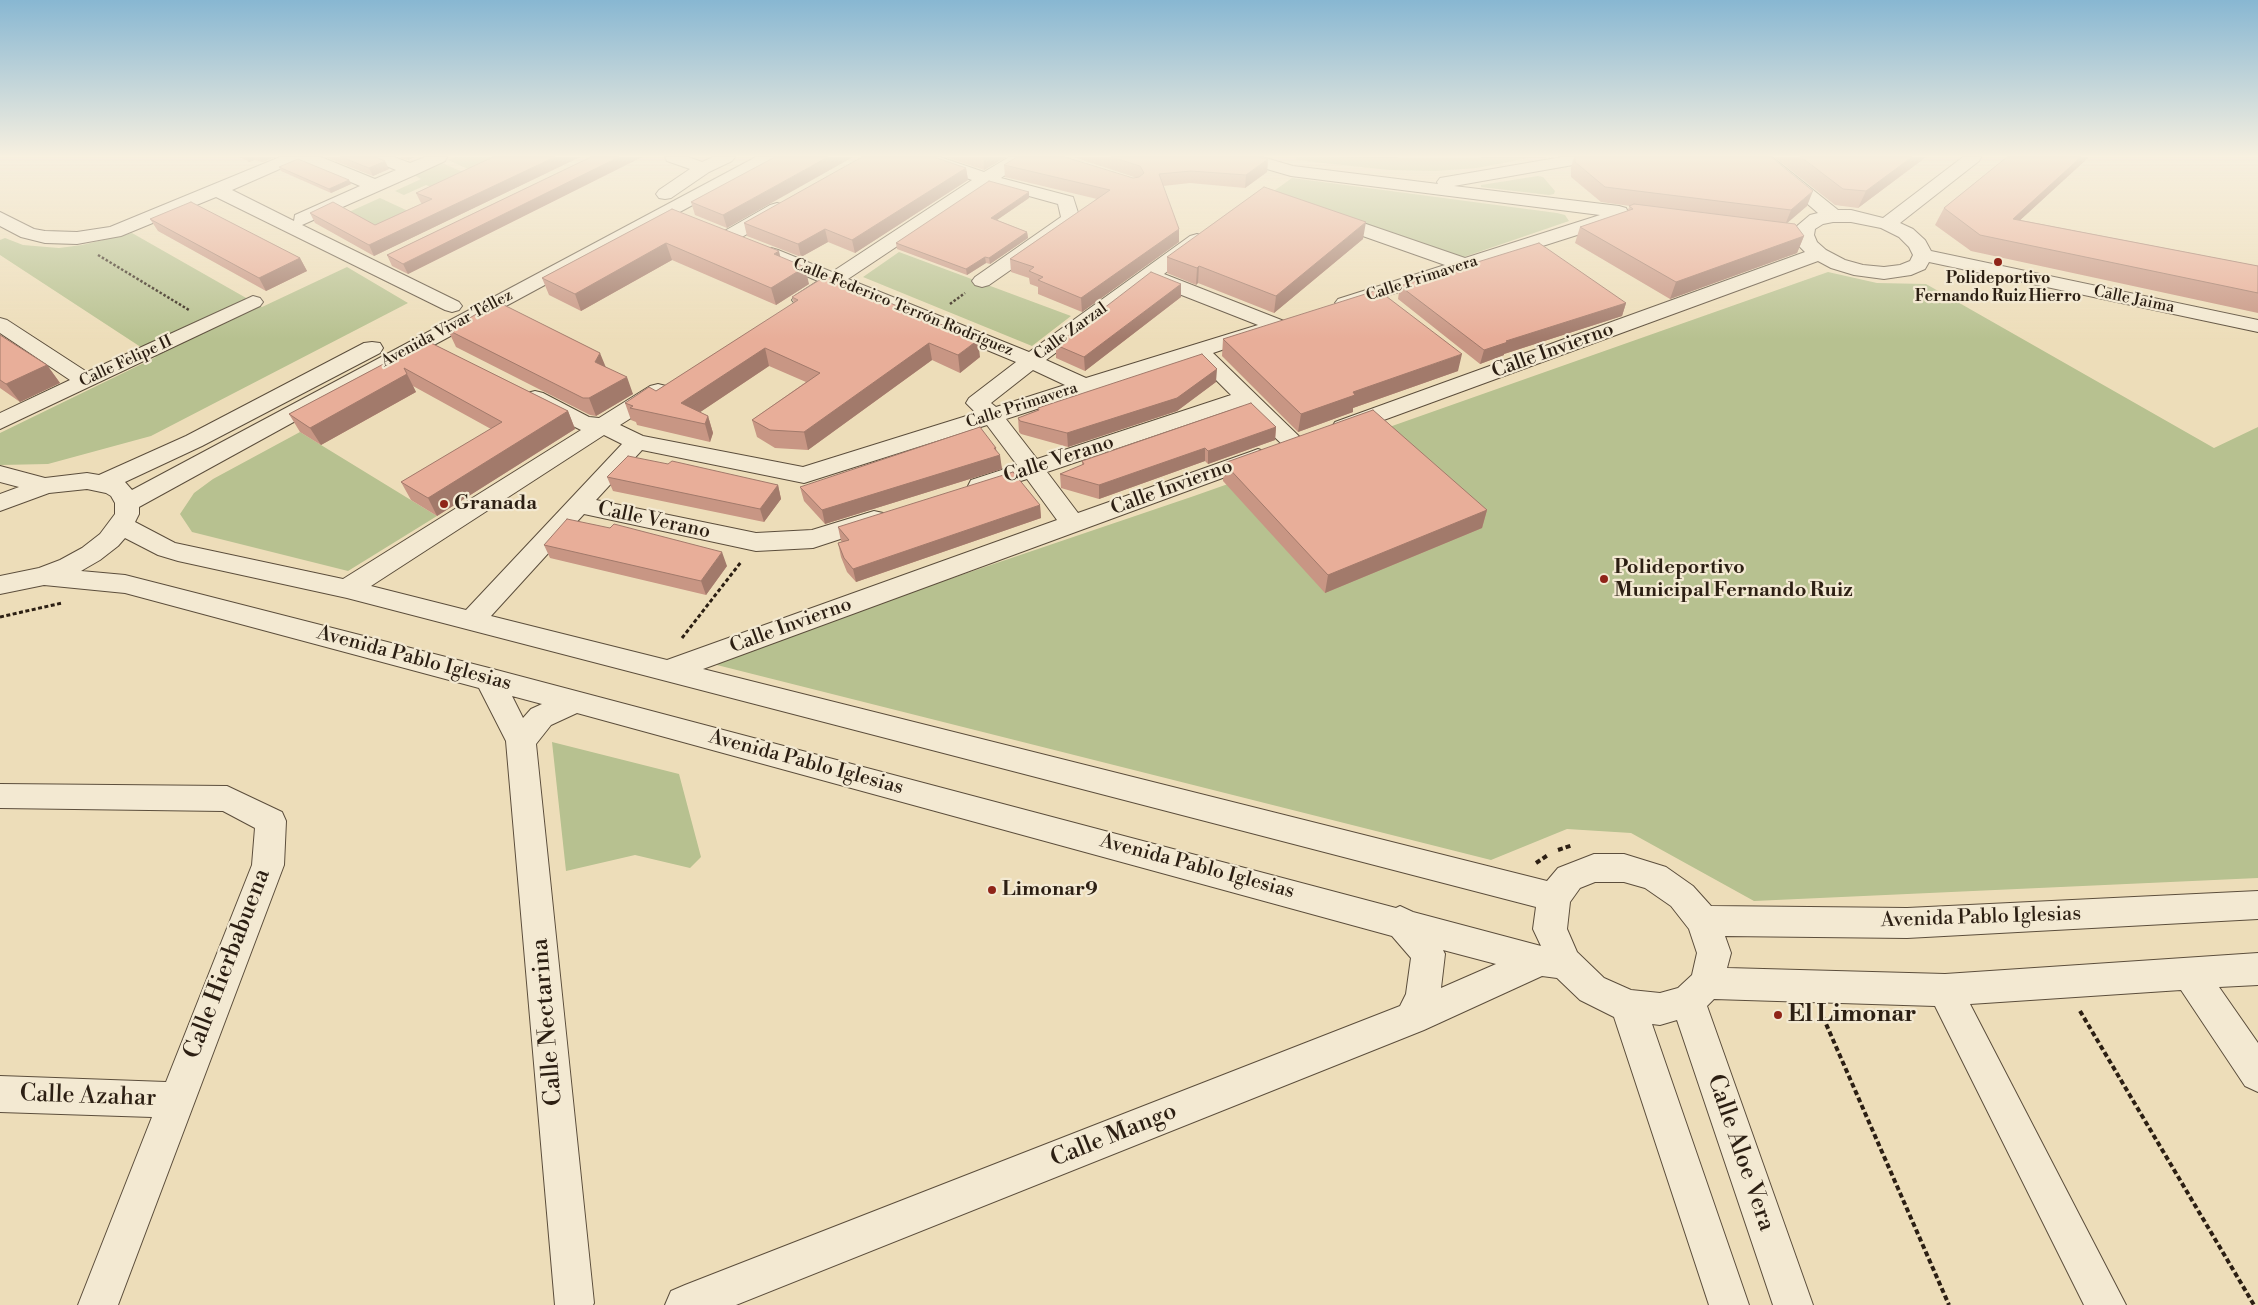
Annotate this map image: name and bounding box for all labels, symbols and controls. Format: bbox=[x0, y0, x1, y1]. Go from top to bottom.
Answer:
street label: Calle Primavera bbox=[1364, 252, 1480, 306]
street label: Calle Federico Terrón Rodríguez bbox=[790, 255, 1016, 361]
marker: Polideportivo Fernando Ruiz Hierro bbox=[1992, 256, 2004, 268]
place label: Polideportivo Fernando Ruiz Hierro bbox=[1915, 269, 2081, 307]
street label: Calle Jaima bbox=[2092, 282, 2176, 318]
street label: Avenida Vivar Téllez bbox=[378, 286, 516, 372]
street label: Calle Zarzal bbox=[1031, 299, 1111, 365]
street label: Calle Invierno bbox=[1489, 318, 1617, 384]
street label: Calle Felipe II bbox=[77, 332, 175, 392]
street label: Calle Primavera bbox=[964, 379, 1080, 433]
street label: Calle Verano bbox=[1001, 431, 1117, 489]
street label: Calle Invierno bbox=[1108, 455, 1236, 521]
place label: Granada bbox=[454, 492, 537, 516]
street label: Calle Verano bbox=[596, 497, 712, 545]
marker: Granada bbox=[438, 498, 450, 510]
place label: Polideportivo Municipal Fernando Ruiz bbox=[1614, 556, 1853, 603]
marker: Polideportivo Municipal Fernando Ruiz bbox=[1598, 573, 1610, 585]
street label: Calle Invierno bbox=[727, 593, 855, 659]
street label: Avenida Pablo Iglesias bbox=[314, 621, 514, 697]
street label: Avenida Pablo Iglesias bbox=[706, 725, 906, 801]
street label: Avenida Pablo Iglesias bbox=[1097, 829, 1297, 905]
street label: Calle Hierbabuena bbox=[179, 865, 277, 1063]
place label: Limonar9 bbox=[1002, 878, 1098, 902]
marker: Limonar9 bbox=[986, 884, 998, 896]
street label: Avenida Pablo Iglesias bbox=[1881, 903, 2081, 933]
street label: Calle Nectarina bbox=[526, 937, 570, 1107]
place label: El Limonar bbox=[1788, 1001, 1916, 1029]
marker: El Limonar bbox=[1772, 1009, 1784, 1021]
street label: Calle Aloe Vera bbox=[1700, 1071, 1780, 1235]
street label: Calle Azahar bbox=[19, 1080, 157, 1114]
street label: Calle Mango bbox=[1047, 1098, 1181, 1174]

